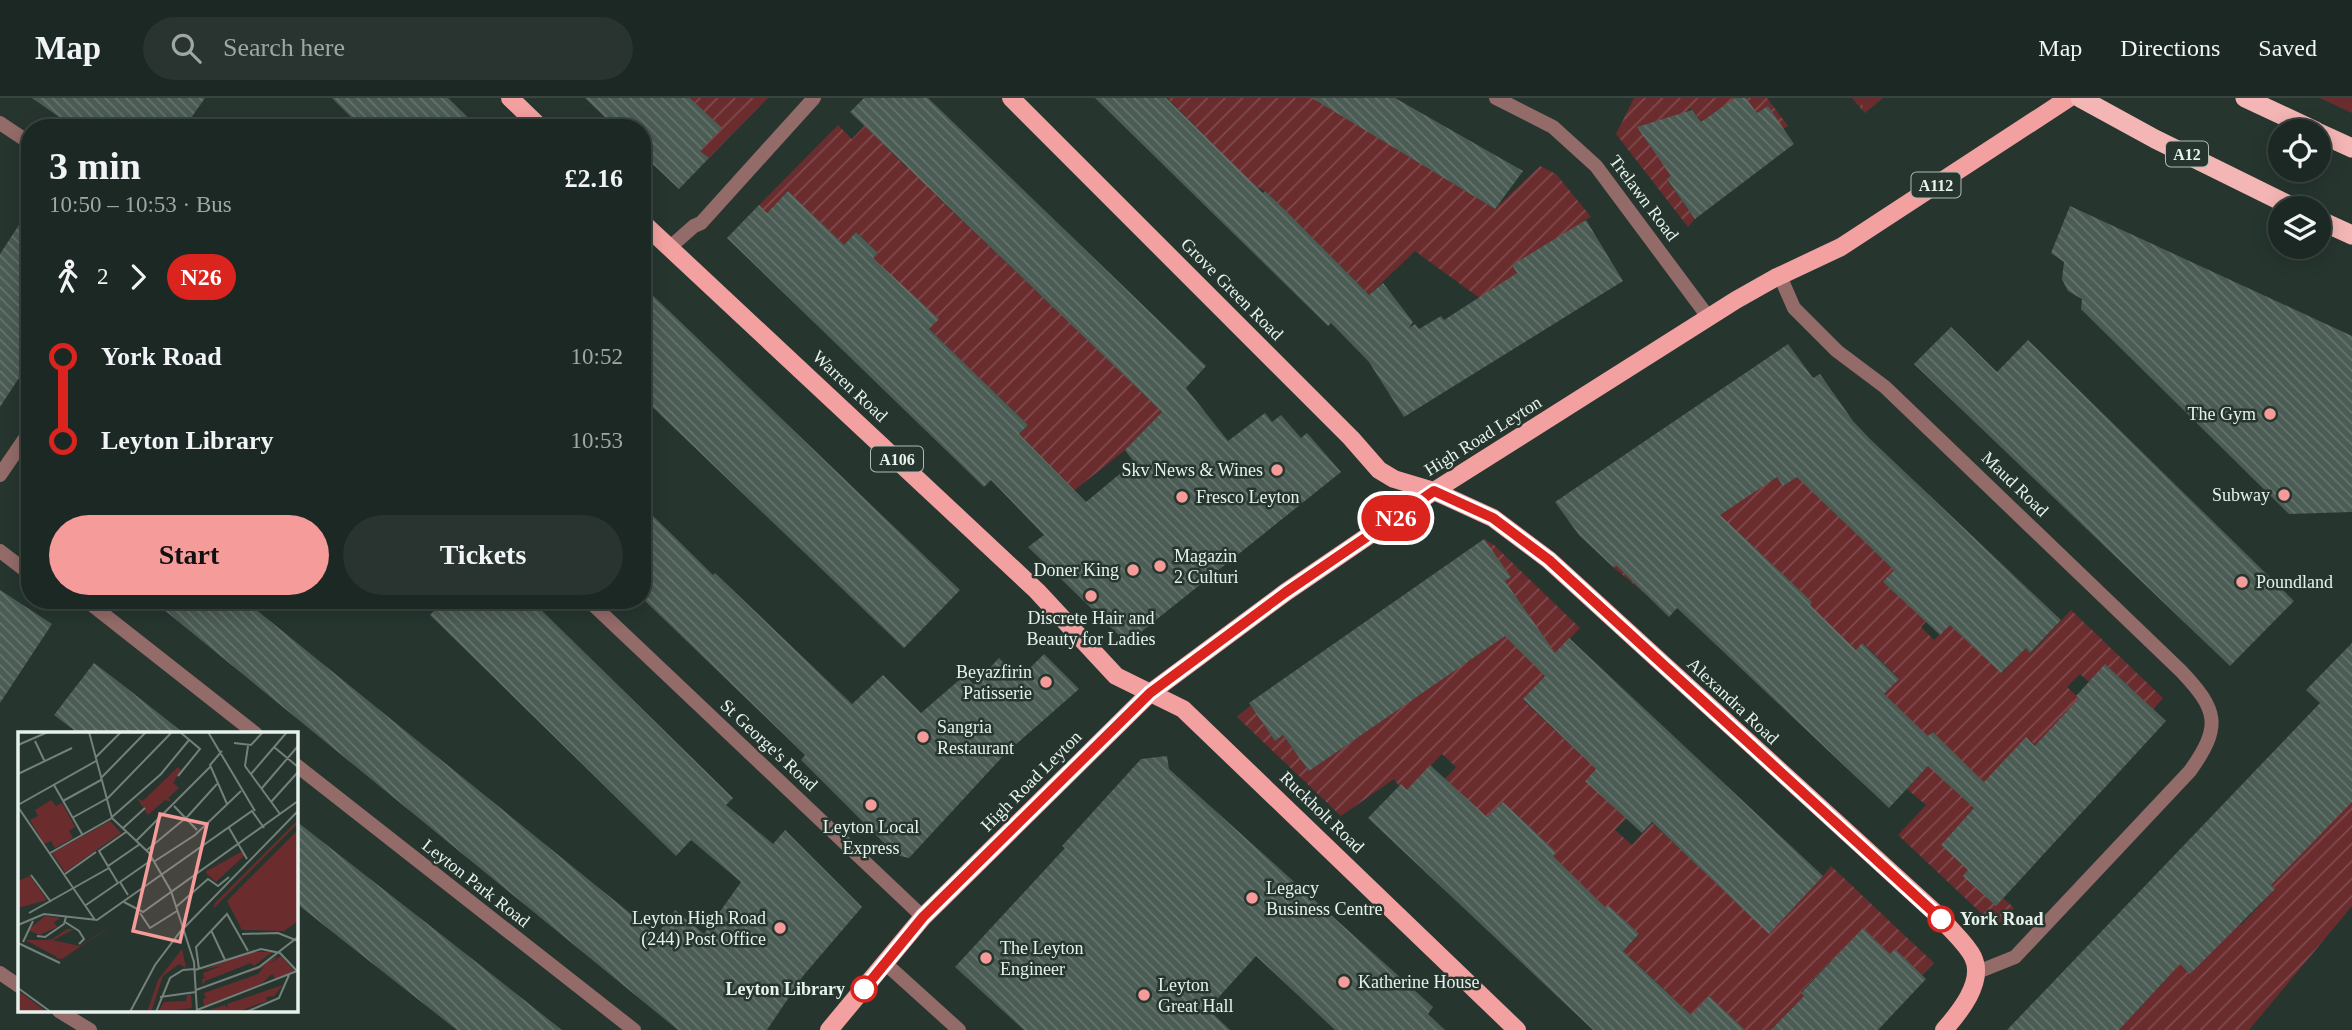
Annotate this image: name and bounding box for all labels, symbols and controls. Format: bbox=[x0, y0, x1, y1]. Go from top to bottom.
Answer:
search box bbox=[143, 17, 633, 80]
icon: search bbox=[167, 29, 205, 67]
text: Map bbox=[35, 30, 101, 66]
text: Search here bbox=[223, 33, 345, 62]
text: Map bbox=[2038, 35, 2082, 61]
text: Directions bbox=[2120, 35, 2220, 61]
text: Saved bbox=[2258, 35, 2317, 61]
map controls bbox=[2268, 119, 2331, 259]
button: locate bbox=[2268, 119, 2331, 182]
road number: A12 bbox=[2166, 142, 2208, 166]
text: 3 min bbox=[49, 145, 141, 187]
street label: Trelawn Road bbox=[1605, 151, 1683, 245]
text: £2.16 bbox=[565, 164, 623, 193]
road number: A112 bbox=[1912, 172, 1960, 198]
text: 10:50 – 10:53 · Bus bbox=[49, 192, 232, 217]
button: layers bbox=[2268, 196, 2331, 259]
street label: Grove Green Road bbox=[1177, 234, 1287, 344]
icon: walk bbox=[49, 258, 87, 296]
icon: forward bbox=[119, 258, 157, 296]
text: 2 bbox=[97, 264, 109, 289]
text: N26 bbox=[181, 264, 222, 290]
text: York Road bbox=[101, 342, 222, 371]
text: 10:52 bbox=[571, 344, 623, 369]
street label: Warren Road bbox=[808, 346, 892, 426]
street label: High Road Leyton bbox=[1421, 392, 1545, 480]
place label: The Gym bbox=[2188, 404, 2256, 424]
marker: The Gym bbox=[2262, 406, 2278, 422]
text: Leyton Library bbox=[101, 426, 274, 455]
text: 10:53 bbox=[571, 428, 623, 453]
road number: A106 bbox=[871, 446, 923, 472]
street label: Maud Road bbox=[1978, 447, 2052, 521]
place label: Skv News & Wines bbox=[1122, 460, 1263, 480]
marker: Skv News & Wines bbox=[1269, 462, 1285, 478]
place label: Subway bbox=[2212, 485, 2270, 505]
place label: Fresco Leyton bbox=[1196, 487, 1299, 507]
marker: Subway bbox=[2276, 487, 2292, 503]
marker: Fresco Leyton bbox=[1174, 489, 1190, 505]
line badge: N26 bbox=[1356, 495, 1436, 541]
text: N26 bbox=[1375, 505, 1417, 531]
button: Start bbox=[49, 515, 329, 595]
button: Tickets bbox=[343, 515, 623, 595]
place label: Magazin 2 Culturi bbox=[1174, 546, 1239, 587]
marker: Magazin 2 Culturi bbox=[1152, 558, 1168, 574]
place label: Doner King bbox=[1034, 560, 1119, 580]
marker: Doner King bbox=[1125, 562, 1141, 578]
place label: Poundland bbox=[2256, 572, 2333, 592]
marker: Poundland bbox=[2234, 574, 2250, 590]
marker: Discrete Hair and Beauty for Ladies bbox=[1083, 588, 1099, 604]
place label: Discrete Hair and Beauty for Ladies bbox=[1027, 608, 1155, 649]
street label: Alexandra Road bbox=[1683, 654, 1783, 748]
place label: Beyazfirin Patisserie bbox=[956, 662, 1032, 703]
marker: Beyazfirin Patisserie bbox=[1038, 674, 1054, 690]
street label: St George's Road bbox=[717, 695, 821, 795]
place label: Sangria Restaurant bbox=[937, 717, 1014, 758]
street label: High Road Leyton bbox=[977, 727, 1085, 835]
marker: Sangria Restaurant bbox=[915, 729, 931, 745]
inset map bbox=[18, 732, 298, 1012]
street label: Ruckholt Road bbox=[1276, 767, 1368, 857]
marker: Leyton Local Express bbox=[863, 797, 879, 813]
place label: Leyton Local Express bbox=[823, 817, 919, 858]
street label: Leyton Park Road bbox=[418, 835, 534, 931]
place label: Legacy Business Centre bbox=[1266, 878, 1383, 919]
marker: Legacy Business Centre bbox=[1244, 890, 1260, 906]
marker: York Road bbox=[1928, 906, 1954, 932]
place label: Leyton High Road (244) Post Office bbox=[632, 908, 766, 950]
place label: York Road bbox=[1960, 909, 2044, 929]
marker: Leyton High Road (244) Post Office bbox=[772, 920, 788, 936]
place label: The Leyton Engineer bbox=[1000, 938, 1083, 979]
marker: The Leyton Engineer bbox=[978, 950, 994, 966]
place label: Katherine House bbox=[1358, 972, 1479, 992]
marker: Katherine House bbox=[1336, 974, 1352, 990]
place label: Leyton Great Hall bbox=[1158, 975, 1233, 1016]
marker: Leyton Library bbox=[851, 976, 877, 1002]
place label: Leyton Library bbox=[726, 979, 845, 999]
marker: Leyton Great Hall bbox=[1136, 987, 1152, 1003]

